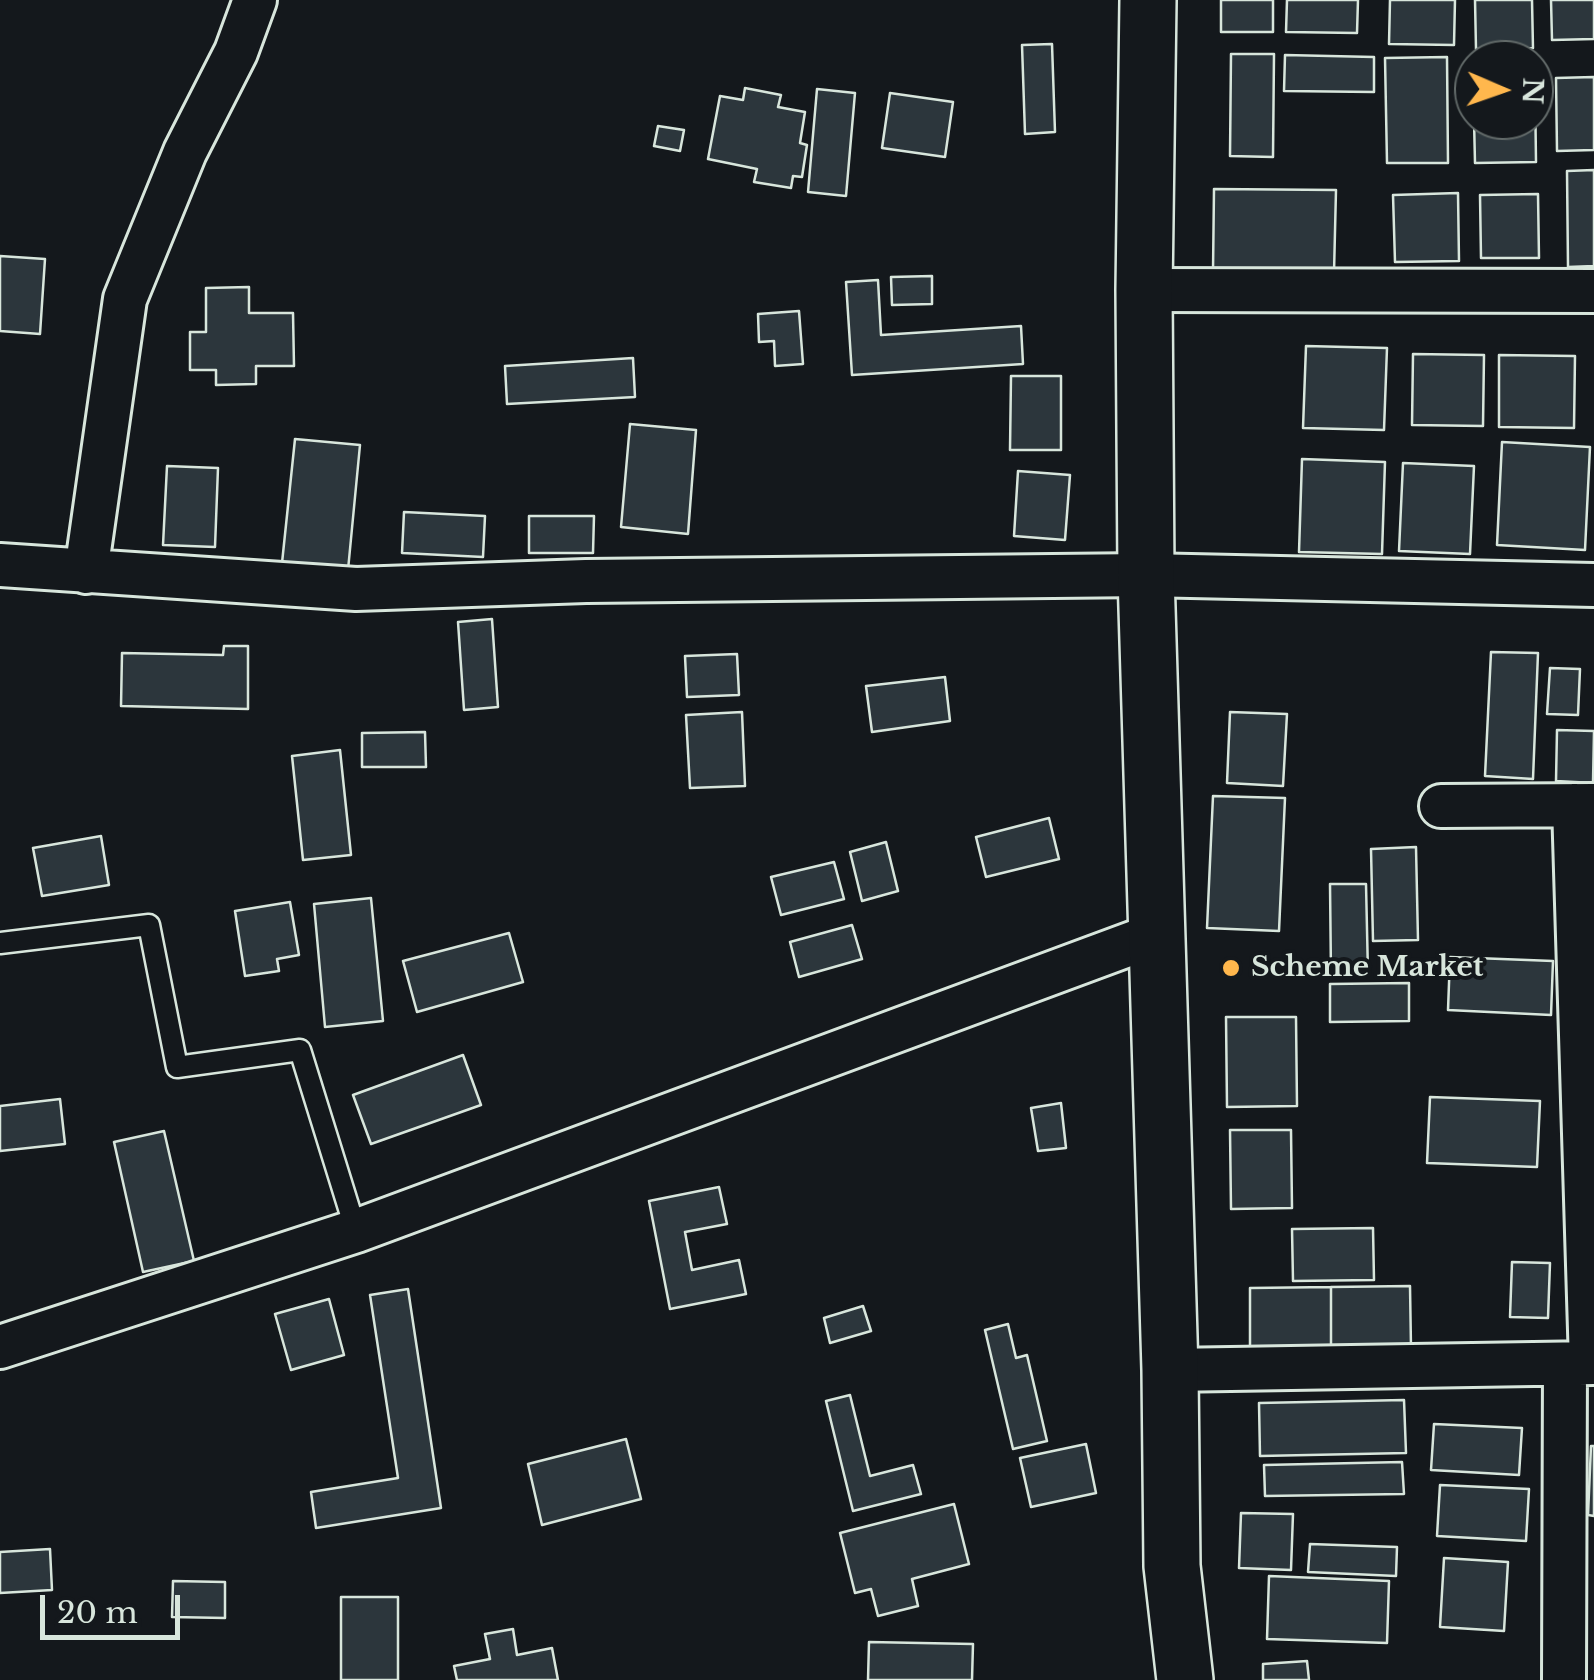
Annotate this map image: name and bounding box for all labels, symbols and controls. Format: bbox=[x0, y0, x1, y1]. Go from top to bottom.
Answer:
north arrow bbox=[1454, 40, 1554, 140]
text: N bbox=[1515, 77, 1550, 105]
place label: Scheme Market bbox=[1251, 951, 1484, 985]
marker: Scheme Market bbox=[1220, 957, 1242, 979]
scale bar bbox=[45, 1575, 185, 1637]
text: 20 m bbox=[57, 1594, 138, 1631]

